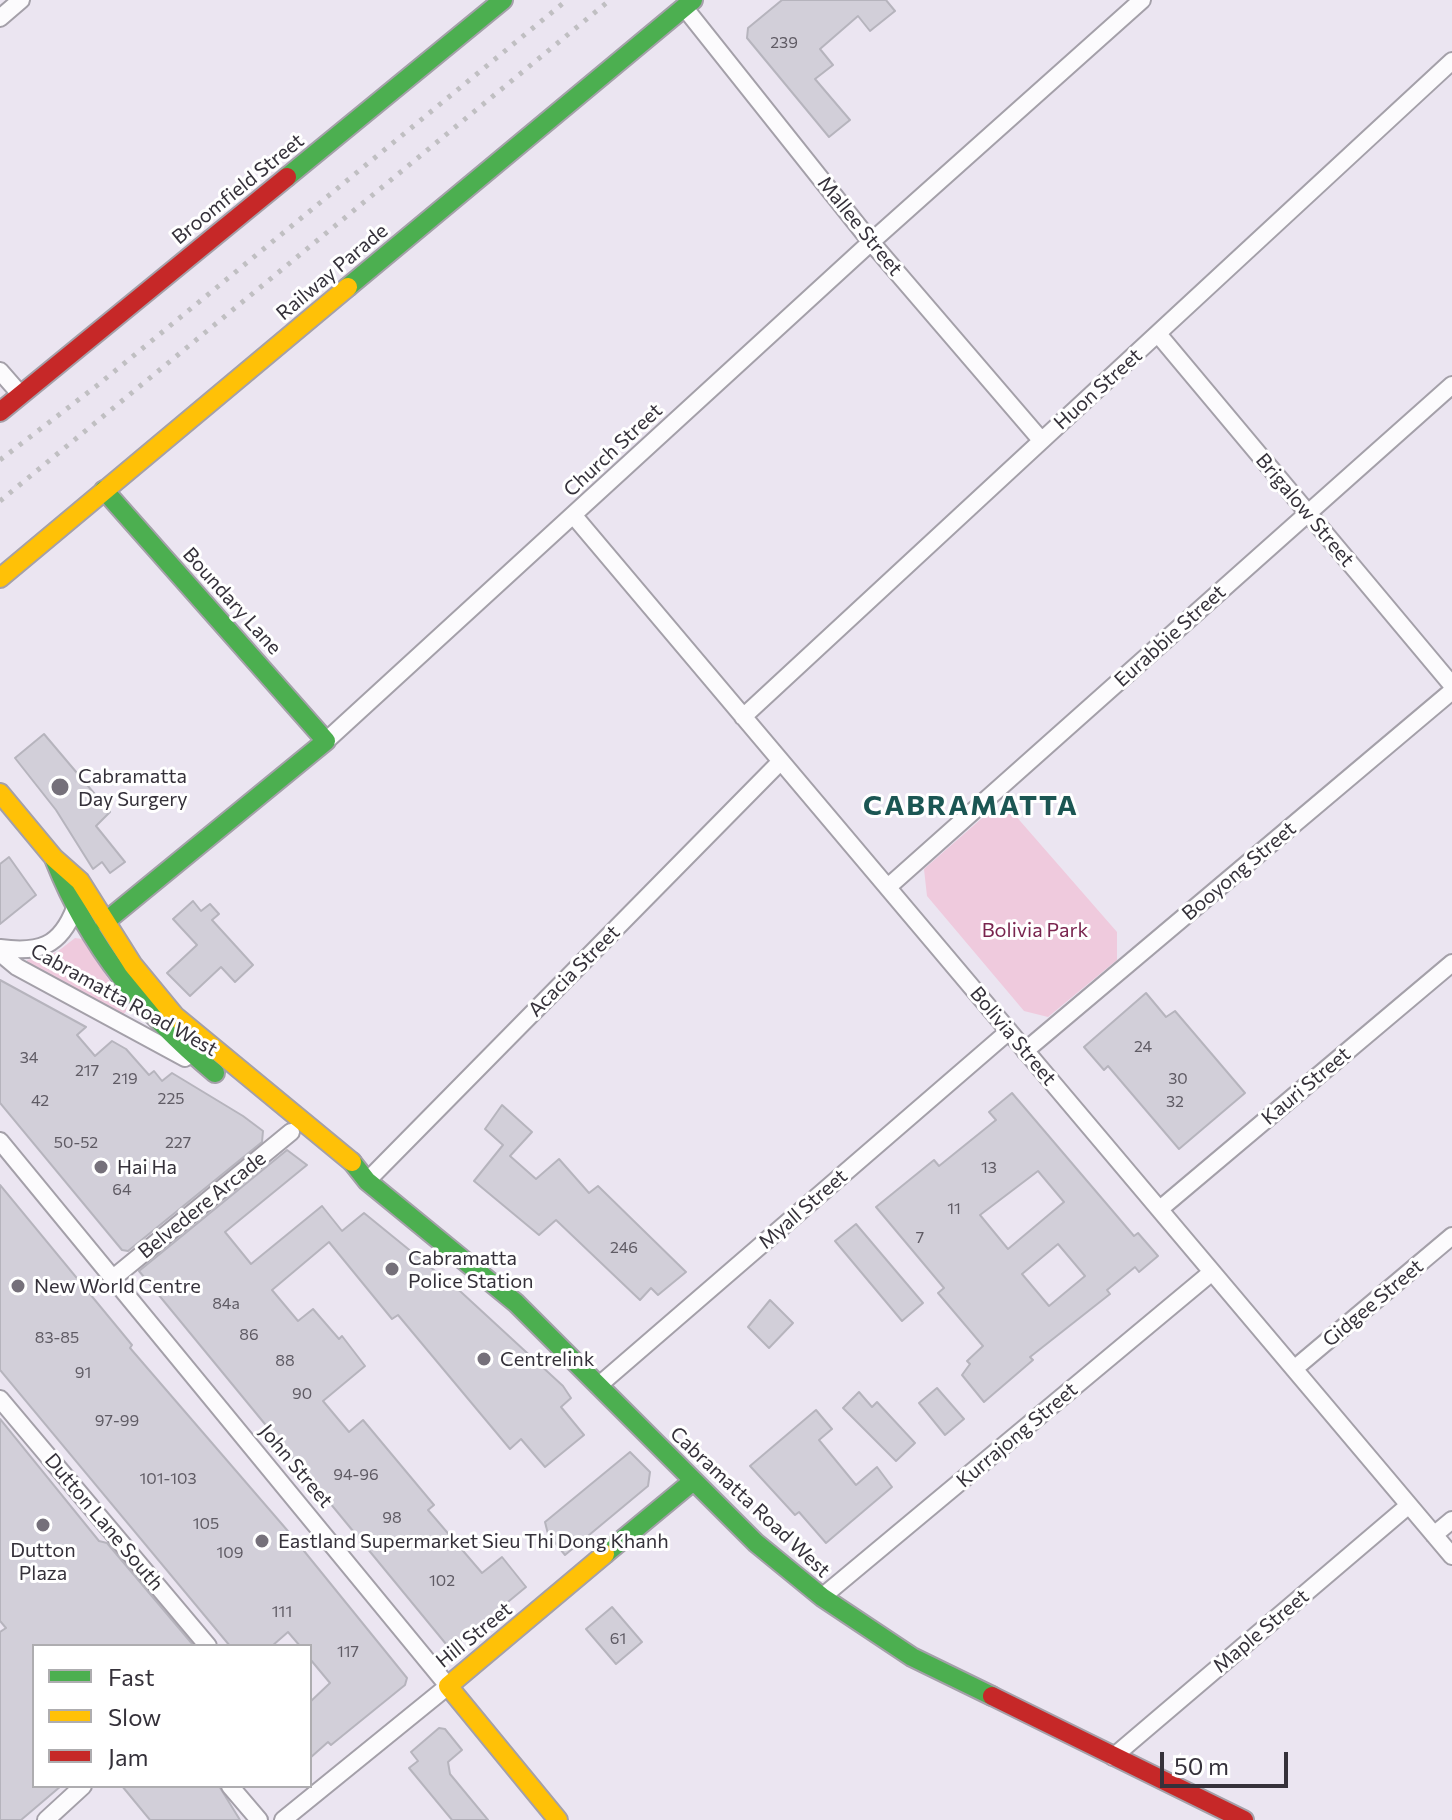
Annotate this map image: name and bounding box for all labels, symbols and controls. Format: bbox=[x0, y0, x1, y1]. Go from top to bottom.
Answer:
house number: 239 bbox=[770, 33, 798, 53]
street label: Broomfield Street bbox=[167, 129, 309, 249]
street label: Mallee Street bbox=[813, 171, 907, 281]
street label: Railway Parade bbox=[272, 219, 392, 325]
street label: Huon Street bbox=[1049, 343, 1147, 435]
street label: Church Street bbox=[559, 398, 667, 502]
street label: Brigalow Street bbox=[1251, 449, 1359, 571]
street label: Boundary Lane bbox=[178, 543, 286, 659]
street label: Eurabbie Street bbox=[1110, 580, 1230, 692]
place label: Cabramatta Day Surgery bbox=[78, 764, 188, 811]
marker: Cabramatta Day Surgery bbox=[49, 776, 71, 798]
district label: CABRAMATTA bbox=[863, 789, 1079, 823]
street label: Booyong Street bbox=[1177, 816, 1301, 926]
park label: Bolivia Park bbox=[982, 918, 1088, 942]
street label: Acacia Street bbox=[523, 920, 625, 1022]
street label: Cabramatta Road West bbox=[26, 939, 222, 1061]
street label: Bolivia Street bbox=[965, 982, 1061, 1090]
house number: 24 bbox=[1134, 1037, 1152, 1057]
street label: Kauri Street bbox=[1257, 1042, 1355, 1130]
house number: 34 bbox=[20, 1048, 38, 1068]
house number: 217 bbox=[75, 1061, 99, 1081]
house number: 219 bbox=[112, 1069, 138, 1089]
house number: 30 bbox=[1168, 1069, 1188, 1089]
house number: 225 bbox=[158, 1089, 184, 1109]
house number: 42 bbox=[31, 1091, 49, 1111]
house number: 32 bbox=[1166, 1092, 1184, 1112]
house number: 50-52 bbox=[54, 1133, 98, 1153]
house number: 227 bbox=[165, 1133, 191, 1153]
street label: Belvedere Arcade bbox=[133, 1146, 271, 1264]
place label: Hai Ha bbox=[117, 1155, 177, 1179]
marker: Hai Ha bbox=[92, 1158, 110, 1176]
house number: 13 bbox=[981, 1158, 997, 1178]
street label: Myall Street bbox=[754, 1164, 852, 1254]
house number: 64 bbox=[112, 1180, 132, 1200]
house number: 11 bbox=[947, 1199, 961, 1219]
house number: 7 bbox=[916, 1228, 924, 1248]
house number: 246 bbox=[610, 1238, 638, 1258]
place label: Cabramatta Police Station bbox=[408, 1246, 534, 1293]
street label: Gidgee Street bbox=[1318, 1254, 1428, 1352]
marker: Cabramatta Police Station bbox=[383, 1260, 401, 1278]
place label: New World Centre bbox=[34, 1274, 201, 1298]
marker: New World Centre bbox=[9, 1277, 27, 1295]
house number: 84a bbox=[212, 1294, 240, 1314]
house number: 86 bbox=[239, 1325, 259, 1345]
house number: 83-85 bbox=[35, 1328, 79, 1348]
place label: Centrelink bbox=[500, 1347, 595, 1371]
marker: Centrelink bbox=[475, 1350, 493, 1368]
house number: 88 bbox=[275, 1351, 295, 1371]
house number: 91 bbox=[75, 1363, 91, 1383]
street label: Kurrajong Street bbox=[952, 1378, 1082, 1492]
house number: 90 bbox=[292, 1384, 312, 1404]
house number: 97-99 bbox=[95, 1411, 139, 1431]
street label: John Street bbox=[254, 1420, 338, 1512]
street label: Cabramatta Road West bbox=[665, 1422, 835, 1582]
street label: Dutton Lane South bbox=[40, 1449, 168, 1595]
house number: 94-96 bbox=[333, 1465, 379, 1485]
house number: 101-103 bbox=[139, 1469, 197, 1489]
house number: 98 bbox=[382, 1508, 402, 1528]
house number: 105 bbox=[193, 1514, 219, 1534]
marker: Dutton Plaza bbox=[34, 1516, 52, 1534]
place label: Eastland Supermarket Sieu Thi Dong Khanh bbox=[278, 1529, 669, 1553]
marker: Eastland Supermarket Sieu Thi Dong Khanh bbox=[253, 1532, 271, 1550]
place label: Dutton Plaza bbox=[10, 1538, 76, 1585]
house number: 109 bbox=[217, 1543, 243, 1563]
house number: 102 bbox=[429, 1571, 455, 1591]
street label: Maple Street bbox=[1208, 1584, 1314, 1678]
street label: Hill Street bbox=[431, 1597, 517, 1673]
house number: 111 bbox=[272, 1602, 292, 1622]
house number: 61 bbox=[610, 1629, 626, 1649]
house number: 117 bbox=[337, 1642, 359, 1662]
legend bbox=[32, 1644, 312, 1788]
text: Fast bbox=[108, 1662, 155, 1691]
text: Slow bbox=[108, 1702, 161, 1731]
scale bar bbox=[1164, 1736, 1292, 1786]
text: Jam bbox=[108, 1742, 148, 1771]
text: 50 m bbox=[1174, 1751, 1229, 1780]

